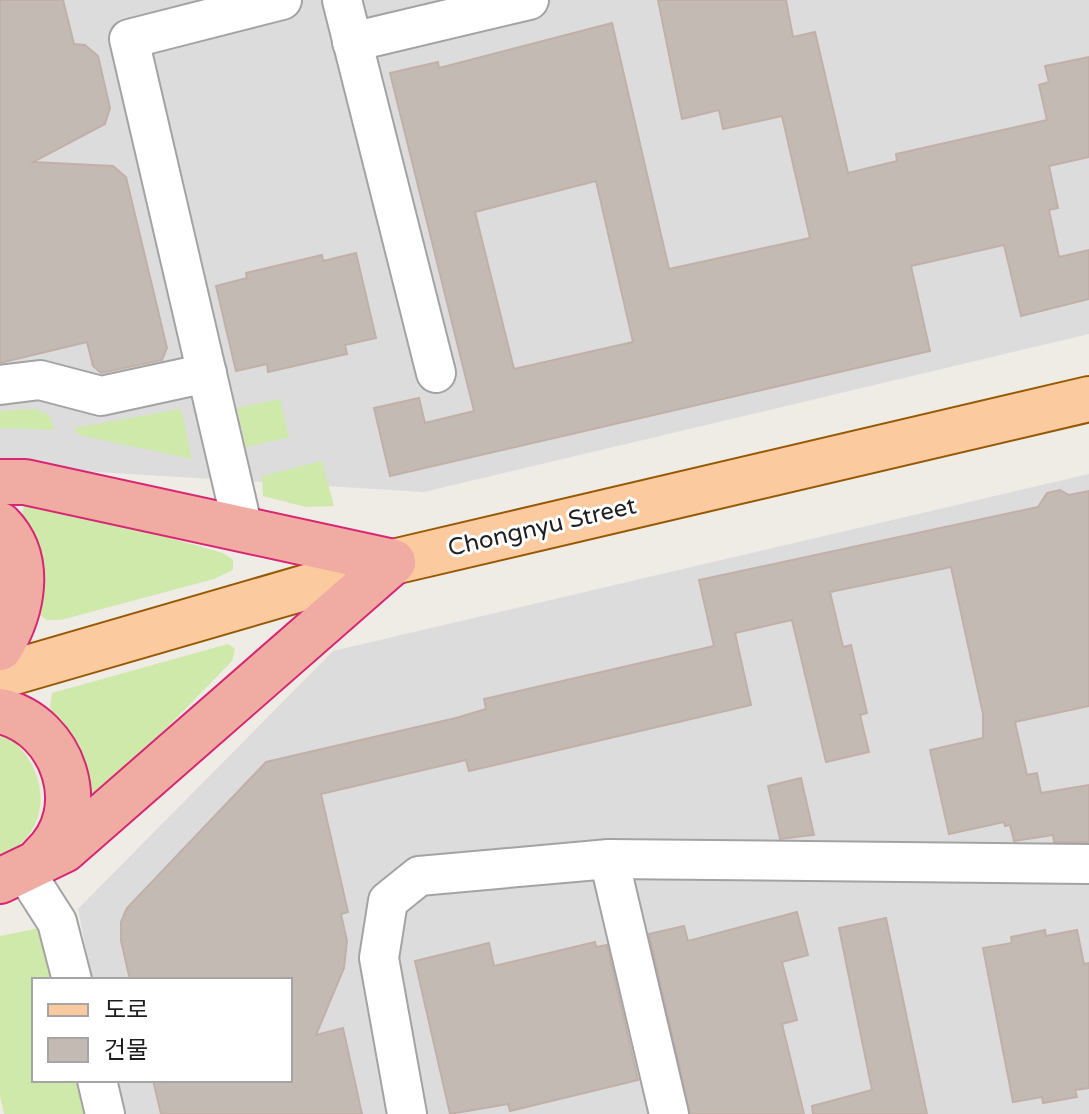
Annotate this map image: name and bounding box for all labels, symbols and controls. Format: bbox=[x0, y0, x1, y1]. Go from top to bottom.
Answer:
street label: Chongnyu Street bbox=[445, 491, 639, 563]
legend bbox=[32, 978, 292, 1082]
text: 도로 bbox=[104, 996, 148, 1025]
text: 건물 bbox=[104, 1036, 148, 1065]

